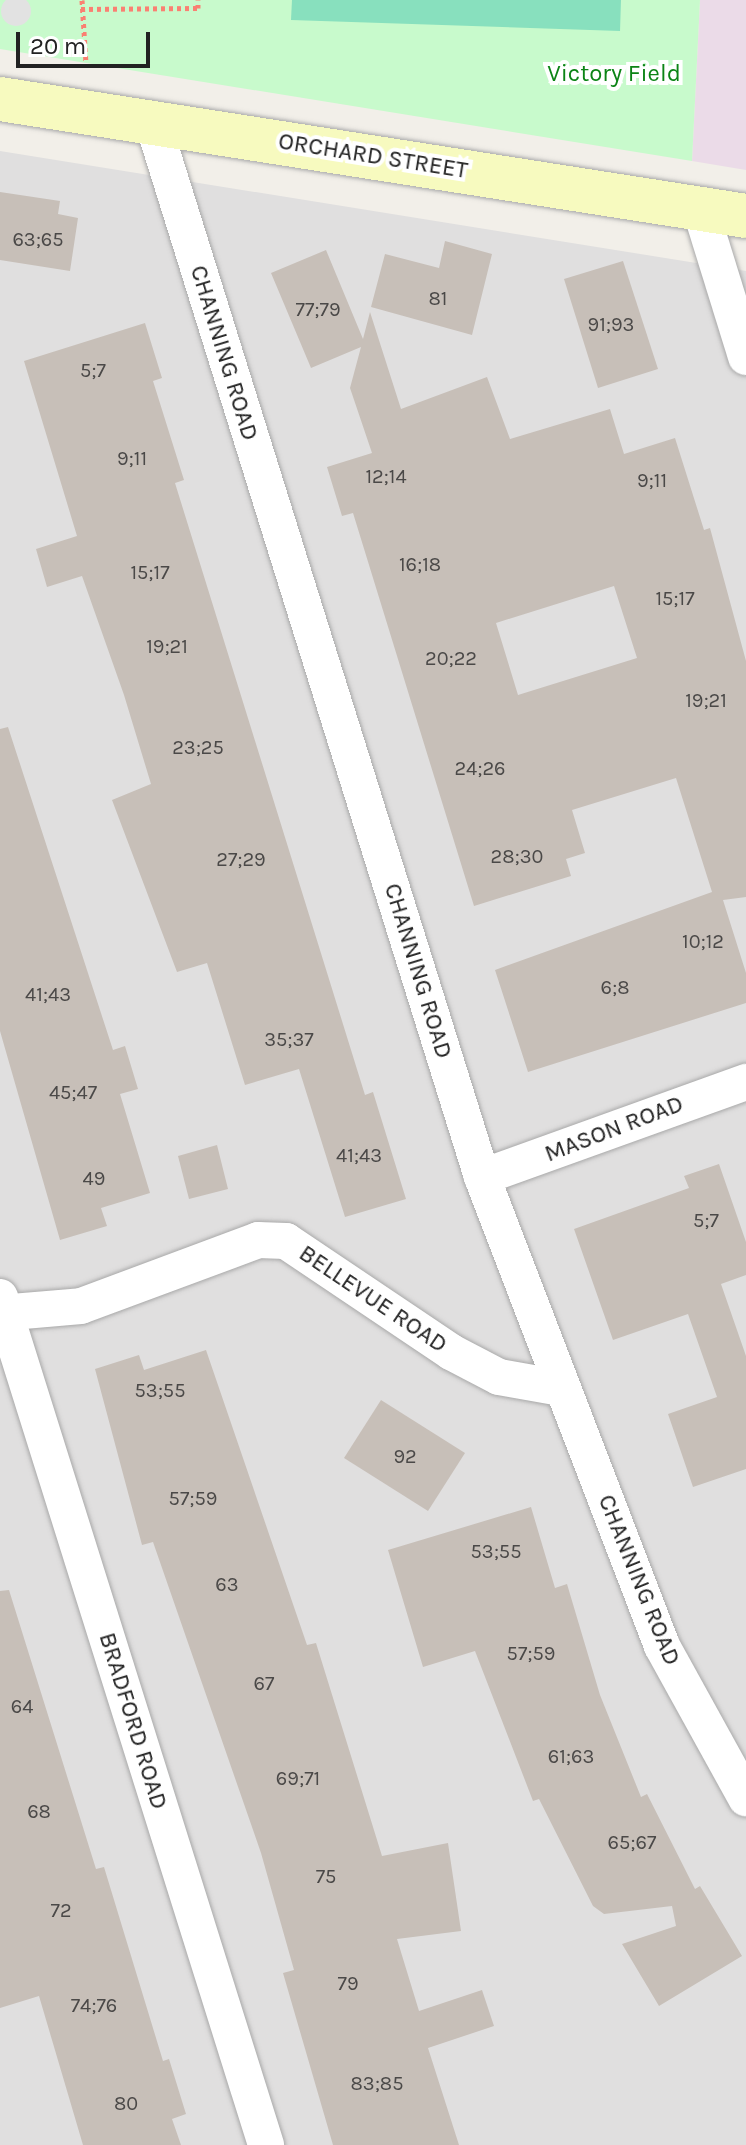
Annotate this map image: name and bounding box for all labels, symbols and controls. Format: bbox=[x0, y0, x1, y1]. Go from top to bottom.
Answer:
scale bar bbox=[20, 16, 154, 66]
text: 20 m bbox=[30, 32, 86, 60]
park label: Victory Field bbox=[547, 60, 681, 88]
street label: ORCHARD STREET bbox=[276, 127, 470, 185]
house number: 63;65 bbox=[12, 227, 64, 251]
street label: CHANNING ROAD bbox=[184, 262, 264, 444]
house number: 81 bbox=[429, 286, 447, 310]
house number: 77;79 bbox=[296, 297, 340, 321]
house number: 91;93 bbox=[588, 312, 634, 336]
house number: 5;7 bbox=[80, 358, 106, 382]
house number: 9;11 bbox=[117, 446, 147, 470]
house number: 12;14 bbox=[365, 464, 407, 488]
house number: 9;11 bbox=[637, 468, 667, 492]
house number: 16;18 bbox=[399, 552, 441, 576]
house number: 15;17 bbox=[130, 560, 170, 584]
house number: 15;17 bbox=[655, 586, 695, 610]
house number: 19;21 bbox=[146, 634, 188, 658]
house number: 20;22 bbox=[425, 646, 477, 670]
house number: 19;21 bbox=[685, 688, 727, 712]
house number: 23;25 bbox=[172, 735, 224, 759]
house number: 24;26 bbox=[454, 756, 506, 780]
house number: 28;30 bbox=[491, 844, 543, 868]
house number: 27;29 bbox=[216, 847, 266, 871]
street label: CHANNING ROAD bbox=[378, 880, 458, 1062]
house number: 10;12 bbox=[682, 929, 724, 953]
house number: 6;8 bbox=[601, 975, 629, 999]
house number: 41;43 bbox=[25, 982, 71, 1006]
house number: 35;37 bbox=[264, 1027, 314, 1051]
house number: 45;47 bbox=[49, 1080, 97, 1104]
street label: MASON ROAD bbox=[541, 1089, 687, 1169]
house number: 41;43 bbox=[336, 1143, 382, 1167]
house number: 49 bbox=[83, 1166, 105, 1190]
house number: 5;7 bbox=[693, 1208, 719, 1232]
street label: BELLEVUE ROAD bbox=[293, 1239, 453, 1359]
house number: 53;55 bbox=[135, 1378, 185, 1402]
house number: 92 bbox=[393, 1444, 417, 1468]
house number: 57;59 bbox=[169, 1486, 217, 1510]
street label: CHANNING ROAD bbox=[592, 1490, 686, 1670]
house number: 53;55 bbox=[471, 1539, 521, 1563]
house number: 63 bbox=[215, 1572, 239, 1596]
street label: BRADFORD ROAD bbox=[92, 1629, 174, 1813]
house number: 57;59 bbox=[507, 1641, 555, 1665]
house number: 67 bbox=[254, 1671, 274, 1695]
house number: 64 bbox=[11, 1694, 33, 1718]
house number: 61;63 bbox=[548, 1744, 594, 1768]
house number: 69;71 bbox=[276, 1766, 320, 1790]
house number: 68 bbox=[27, 1799, 51, 1823]
house number: 65;67 bbox=[608, 1830, 656, 1854]
house number: 75 bbox=[316, 1864, 336, 1888]
house number: 72 bbox=[51, 1898, 71, 1922]
house number: 79 bbox=[338, 1971, 358, 1995]
house number: 74;76 bbox=[71, 1993, 117, 2017]
house number: 83;85 bbox=[351, 2071, 403, 2095]
house number: 80 bbox=[114, 2091, 138, 2115]

